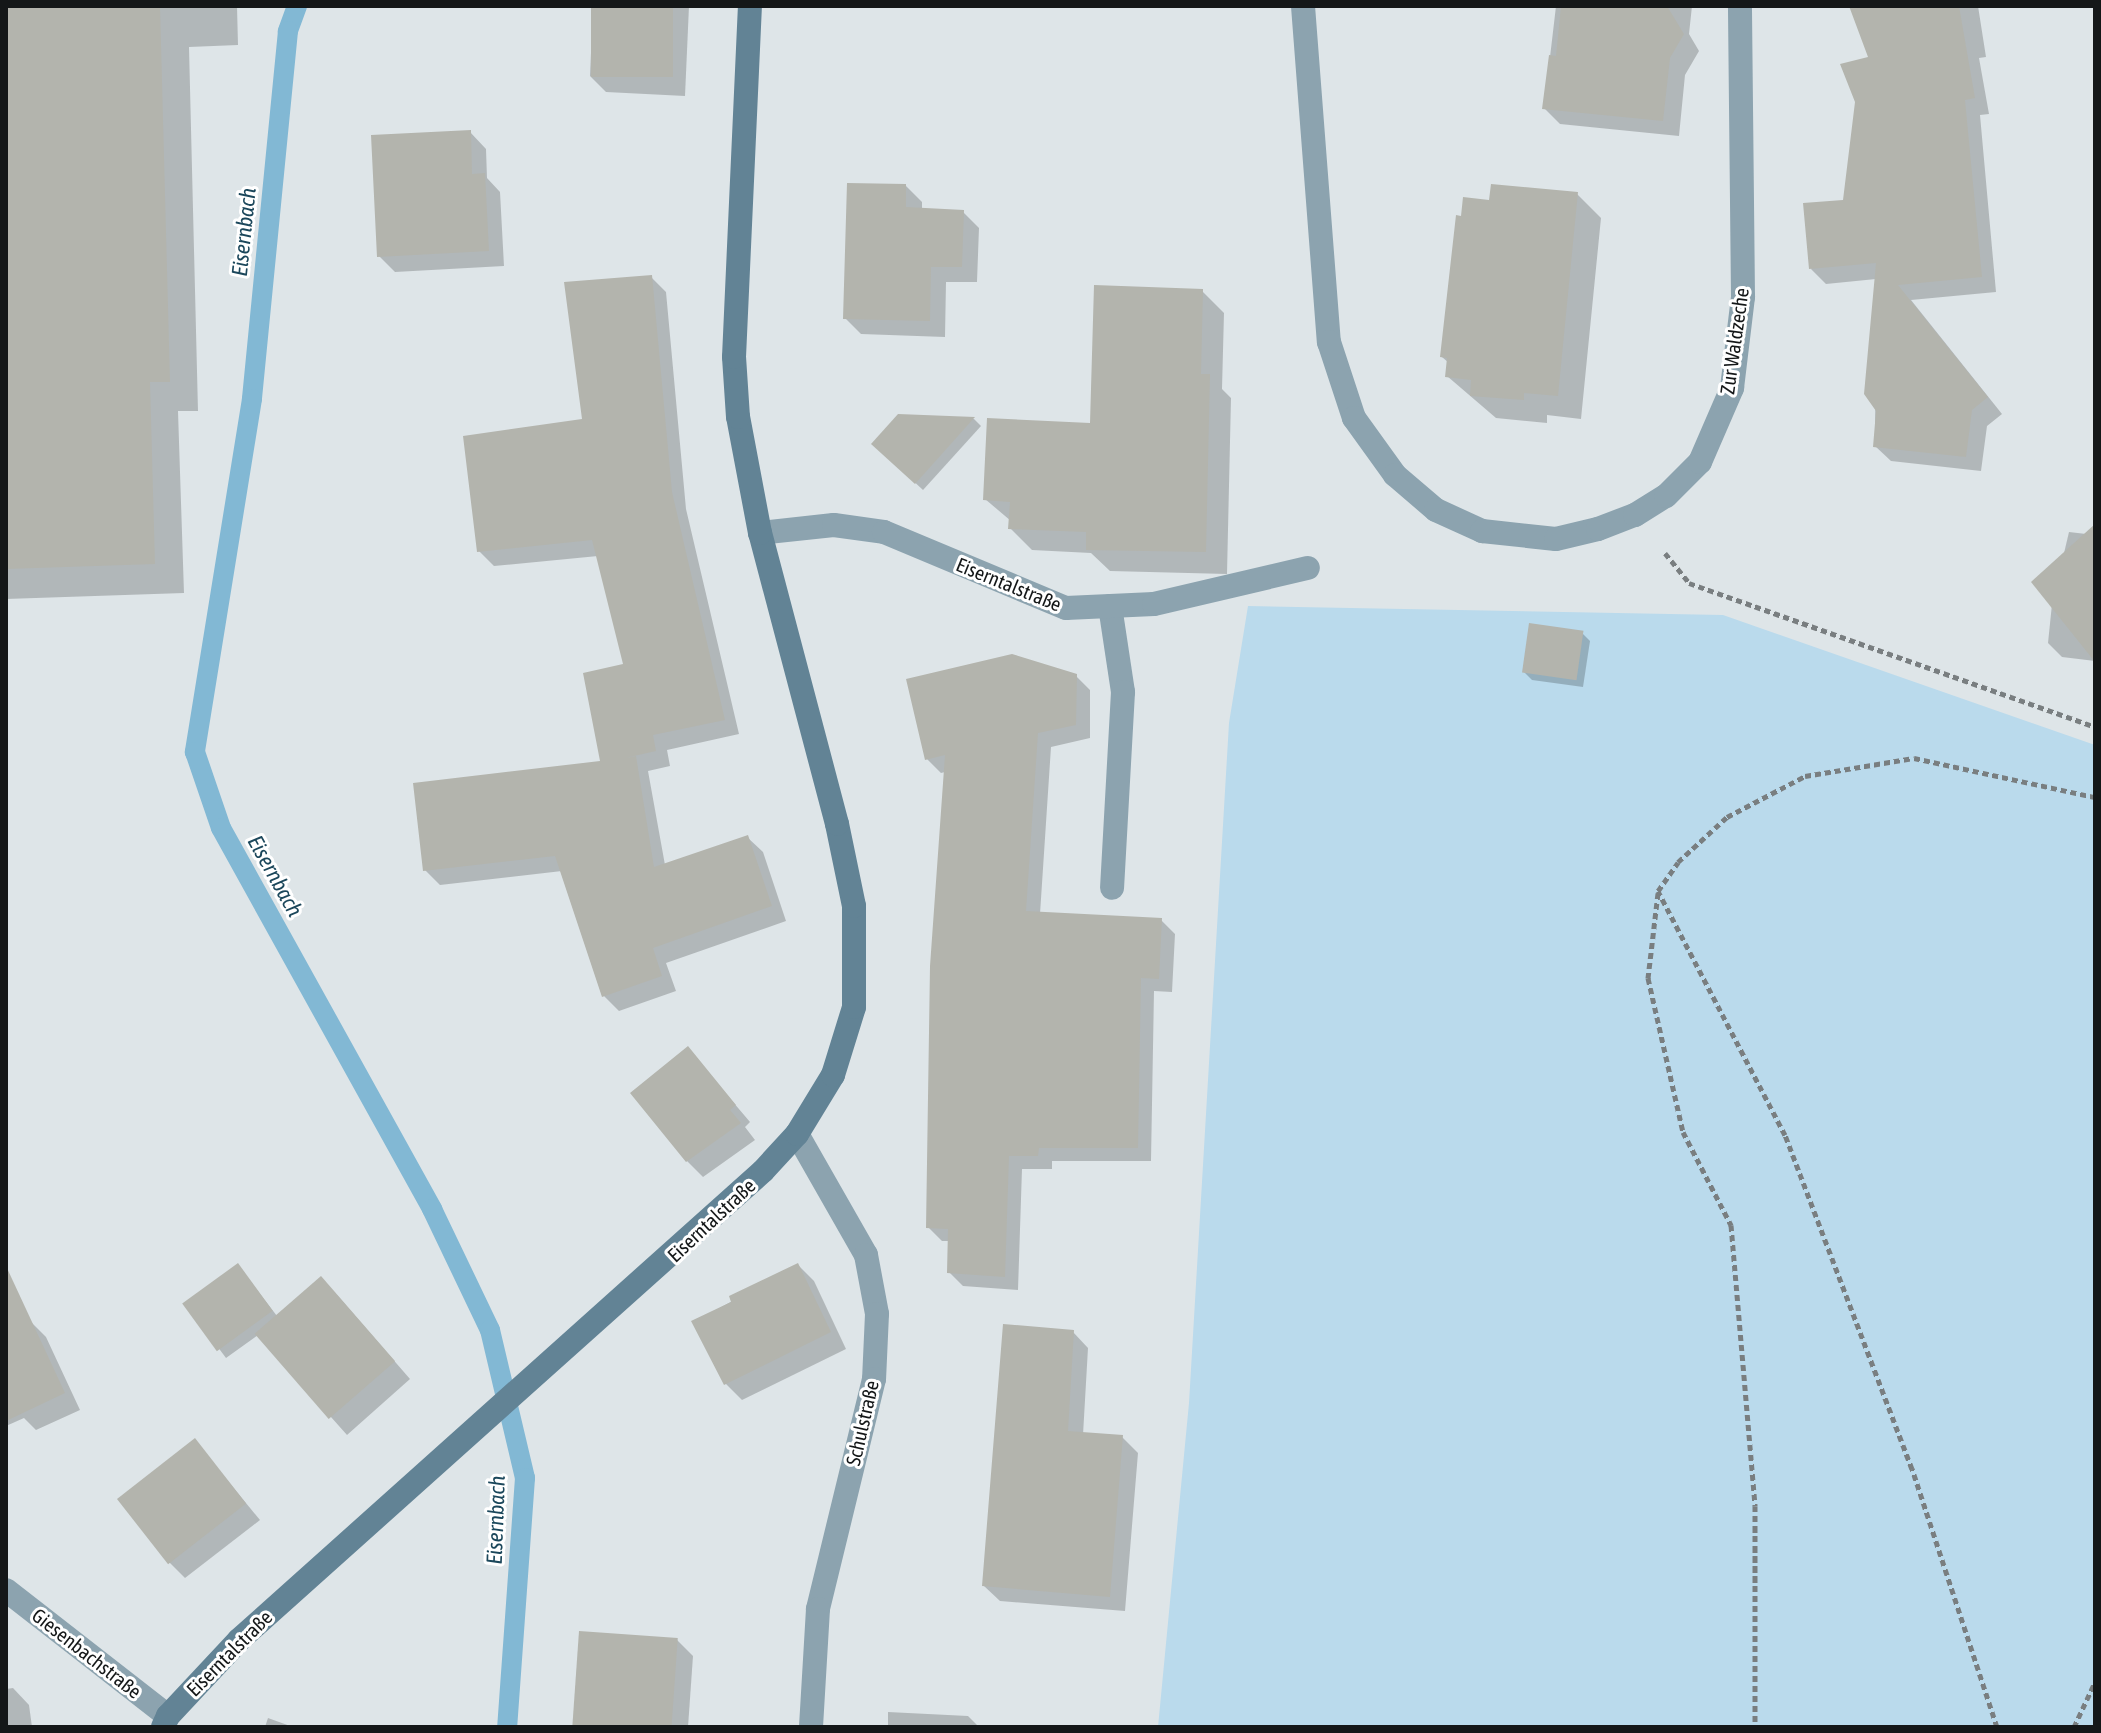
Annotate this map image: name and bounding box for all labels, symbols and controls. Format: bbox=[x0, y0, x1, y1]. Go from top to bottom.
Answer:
water label: Eisernbach bbox=[226, 186, 262, 278]
street label: Zur Waldzeche bbox=[1715, 286, 1753, 396]
street label: Eiserntalstraße bbox=[953, 552, 1065, 616]
water label: Eisernbach bbox=[242, 831, 308, 921]
street label: Eiserntalstraße bbox=[662, 1173, 760, 1267]
street label: Schulstraße bbox=[841, 1378, 883, 1468]
water label: Eisernbach bbox=[481, 1475, 511, 1565]
street label: Giesenbachstraße bbox=[28, 1603, 146, 1703]
street label: Eiserntalstraße bbox=[181, 1605, 277, 1701]

